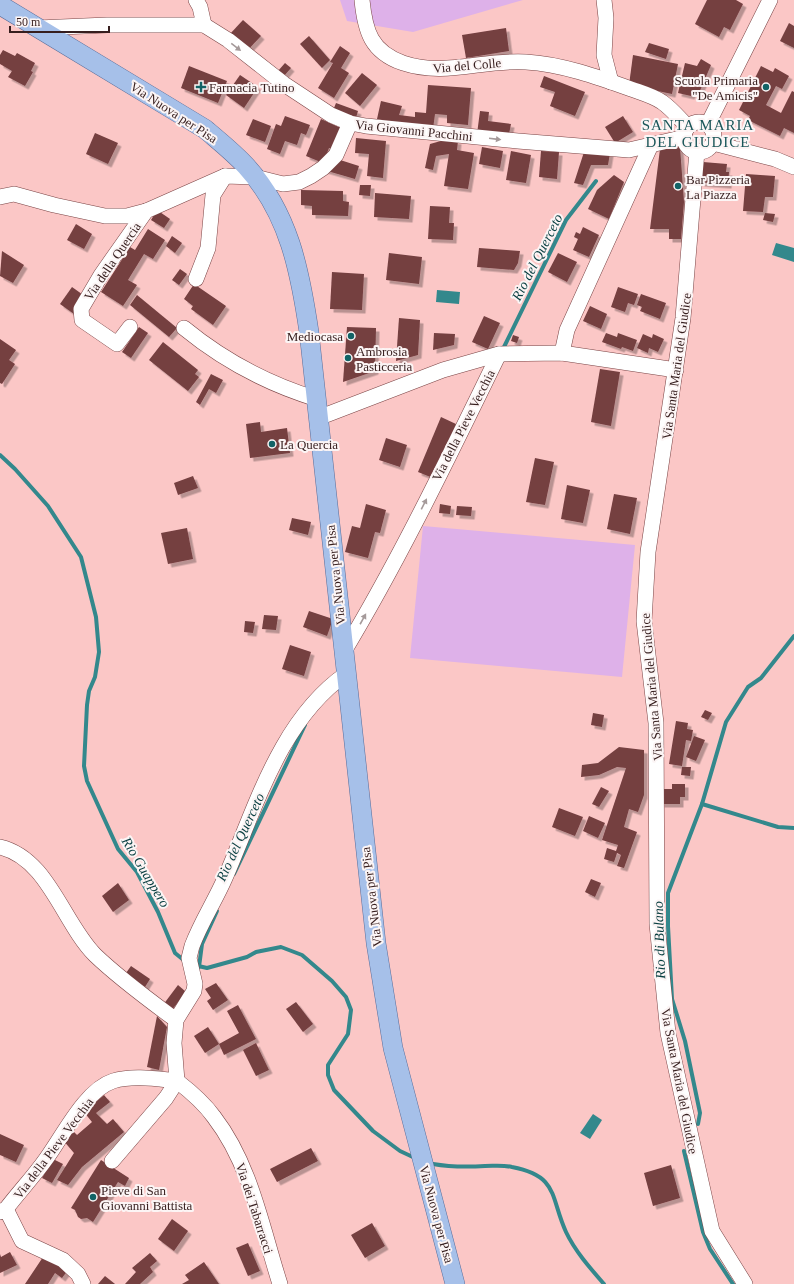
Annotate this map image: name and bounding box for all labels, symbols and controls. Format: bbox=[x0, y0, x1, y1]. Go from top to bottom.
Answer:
scale bar bbox=[10, 8, 109, 34]
text: 50 m bbox=[16, 15, 41, 29]
one-way arrow bbox=[231, 42, 242, 51]
street label: Via del Colle bbox=[432, 55, 502, 76]
place label: Scuola Primaria "De Amicis" bbox=[675, 73, 758, 103]
street label: Via Nuova per Pisa bbox=[127, 79, 220, 146]
place label: Farmacia Tutino bbox=[209, 80, 295, 95]
marker: Farmacia Tutino bbox=[196, 82, 206, 92]
marker: Scuola Primaria "De Amicis" bbox=[761, 82, 771, 92]
street label: Via Giovanni Pacchini bbox=[355, 117, 474, 144]
district label: SANTA MARIA DEL GIUDICE bbox=[642, 117, 754, 150]
one-way arrow bbox=[489, 136, 501, 142]
place label: Bar Pizzeria La Piazza bbox=[686, 172, 750, 202]
marker: Bar Pizzeria La Piazza bbox=[673, 181, 683, 191]
water label: Rio del Querceto bbox=[509, 211, 566, 304]
street label: Via della Quercia bbox=[81, 219, 144, 303]
street label: Via Santa Maria del Giudice bbox=[659, 292, 694, 440]
place label: Mediocasa bbox=[287, 329, 343, 344]
marker: Mediocasa bbox=[346, 331, 356, 341]
place label: Ambrosia Pasticceria bbox=[356, 344, 413, 374]
marker: Ambrosia Pasticceria bbox=[343, 353, 353, 363]
street label: Via della Pieve Vecchia bbox=[429, 367, 498, 483]
place label: La Quercia bbox=[280, 437, 338, 452]
marker: La Quercia bbox=[267, 439, 277, 449]
one-way arrow bbox=[420, 498, 427, 510]
street label: Via Nuova per Pisa bbox=[323, 524, 348, 626]
street label: Via Santa Maria del Giudice bbox=[638, 612, 665, 761]
one-way arrow bbox=[360, 613, 367, 625]
water label: Rio del Querceto bbox=[213, 791, 267, 884]
water label: Rio Guappero bbox=[118, 834, 172, 910]
street label: Via Nuova per Pisa bbox=[358, 846, 385, 948]
water label: Rio di Bulano bbox=[651, 901, 668, 980]
street label: Via Santa Maria del Giudice bbox=[658, 1007, 701, 1155]
street label: Via della Pieve Vecchia bbox=[10, 1095, 96, 1202]
street label: Via dei Tabarracci bbox=[233, 1161, 276, 1256]
street label: Via Nuova per Pisa bbox=[416, 1164, 457, 1265]
place label: Pieve di San Giovanni Battista bbox=[101, 1183, 193, 1213]
marker: Pieve di San Giovanni Battista bbox=[88, 1192, 98, 1202]

